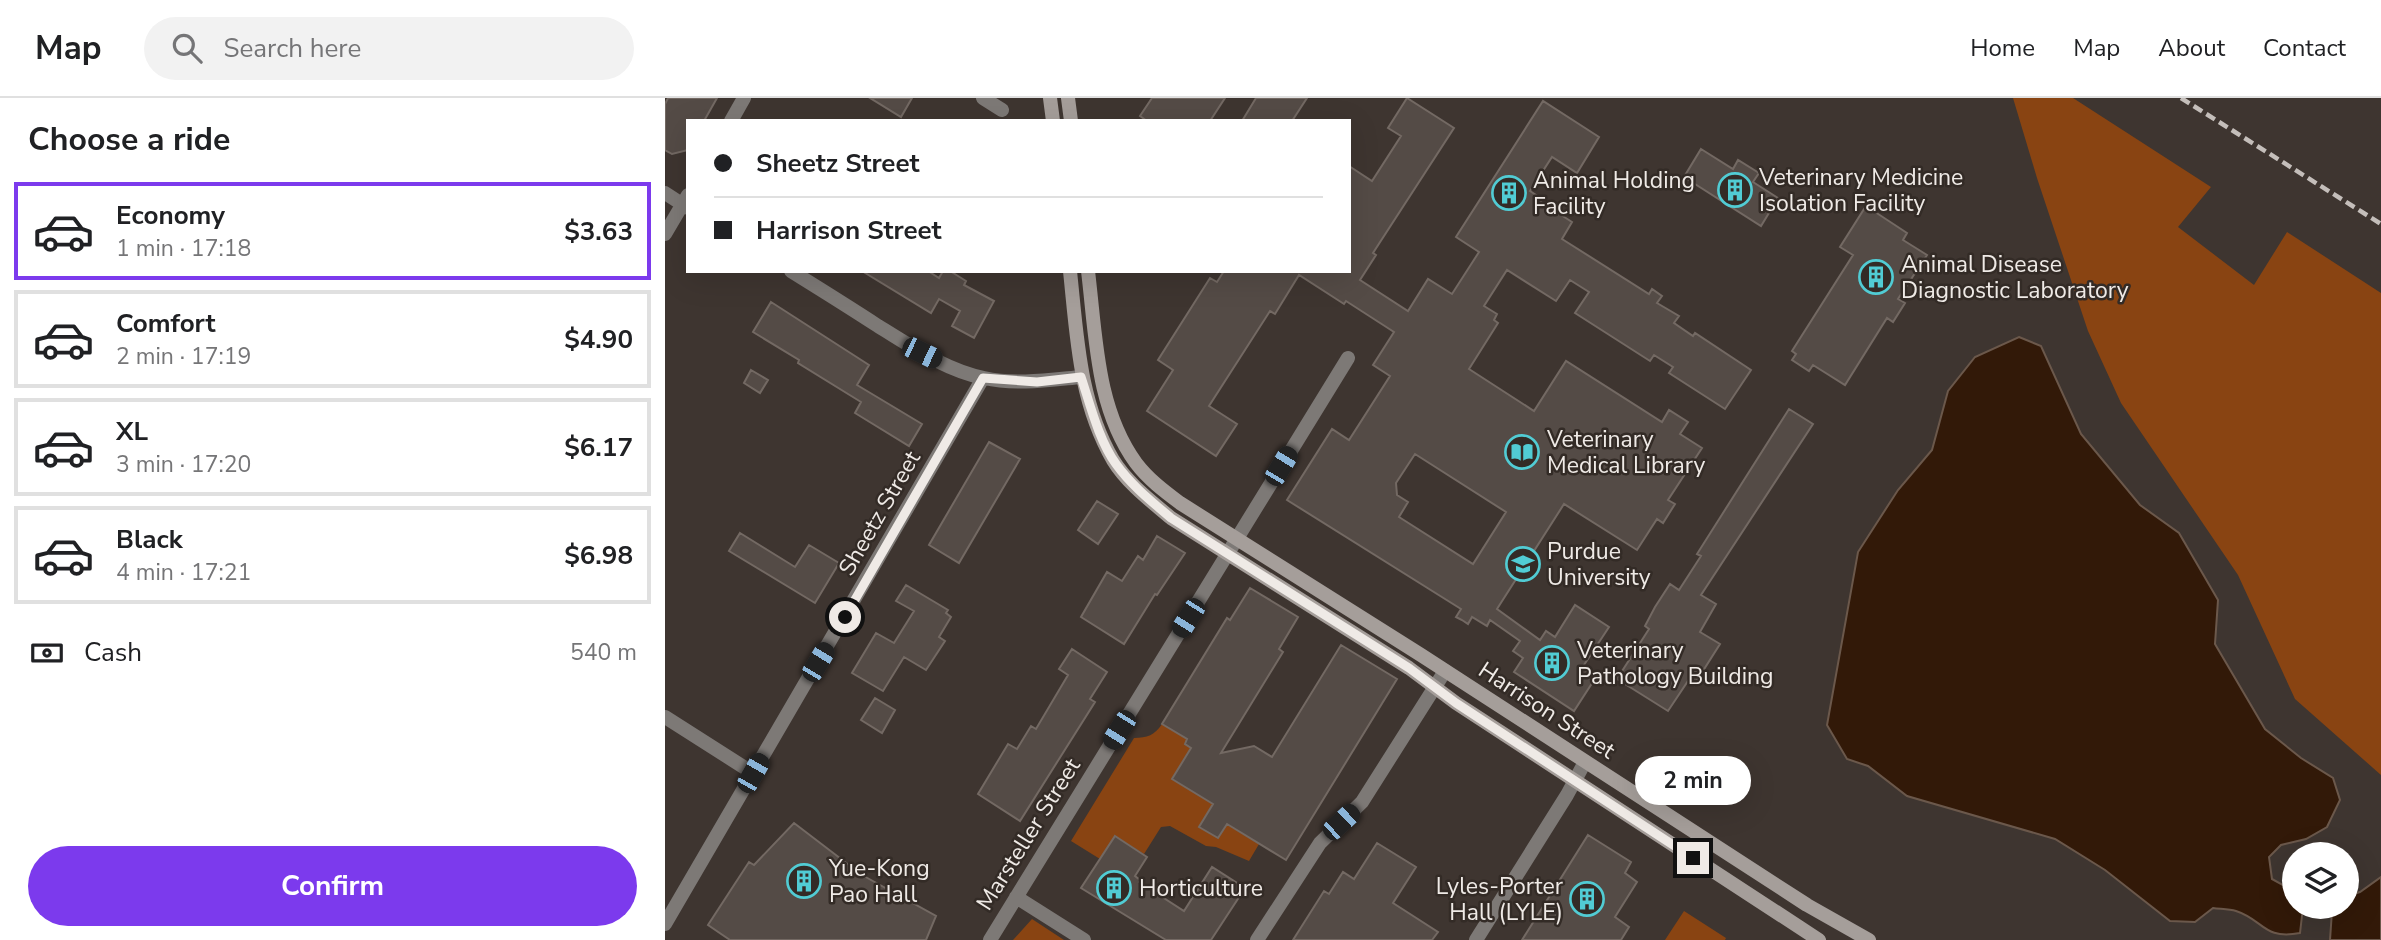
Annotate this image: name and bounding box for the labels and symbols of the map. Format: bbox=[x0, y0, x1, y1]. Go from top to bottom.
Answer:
place label: Veterinary Medicine Isolation Facility bbox=[1758, 162, 1963, 219]
place label: Animal Holding Facility bbox=[1533, 165, 1695, 222]
building icon: Veterinary Medicine Isolation Facility bbox=[1716, 171, 1754, 209]
building icon: Animal Holding Facility bbox=[1490, 174, 1528, 212]
place label: Animal Disease Diagnostic Laboratory bbox=[1901, 249, 2129, 306]
building icon: Animal Disease Diagnostic Laboratory bbox=[1857, 258, 1895, 296]
car bbox=[899, 334, 946, 372]
place label: Veterinary Medical Library bbox=[1546, 424, 1706, 481]
library icon: Veterinary Medical Library bbox=[1503, 433, 1541, 471]
car bbox=[1262, 443, 1301, 489]
street label: Sheetz Street bbox=[831, 444, 928, 581]
place label: Purdue University bbox=[1547, 536, 1651, 593]
school or university icon: Purdue University bbox=[1504, 545, 1542, 583]
car bbox=[1168, 595, 1209, 641]
route start bbox=[829, 601, 861, 633]
place label: Veterinary Pathology Building bbox=[1576, 635, 1774, 692]
car bbox=[799, 639, 838, 685]
building icon: Veterinary Pathology Building bbox=[1533, 644, 1571, 682]
street label: Harrison Street bbox=[1472, 655, 1622, 767]
car bbox=[1099, 707, 1140, 753]
car bbox=[734, 750, 773, 796]
street label: Marsteller Street bbox=[969, 752, 1088, 916]
callout: 2 min bbox=[1635, 756, 1751, 806]
car bbox=[1319, 800, 1364, 844]
route end bbox=[1677, 842, 1709, 874]
place label: Yue-Kong Pao Hall bbox=[828, 853, 930, 910]
building icon: Yue-Kong Pao Hall bbox=[785, 862, 823, 900]
building icon: Horticulture bbox=[1095, 869, 1133, 907]
place label: Lyles-Porter Hall (LYLE) bbox=[1436, 871, 1564, 928]
place label: Horticulture bbox=[1139, 873, 1263, 904]
building icon: Lyles-Porter Hall (LYLE) bbox=[1568, 880, 1606, 918]

